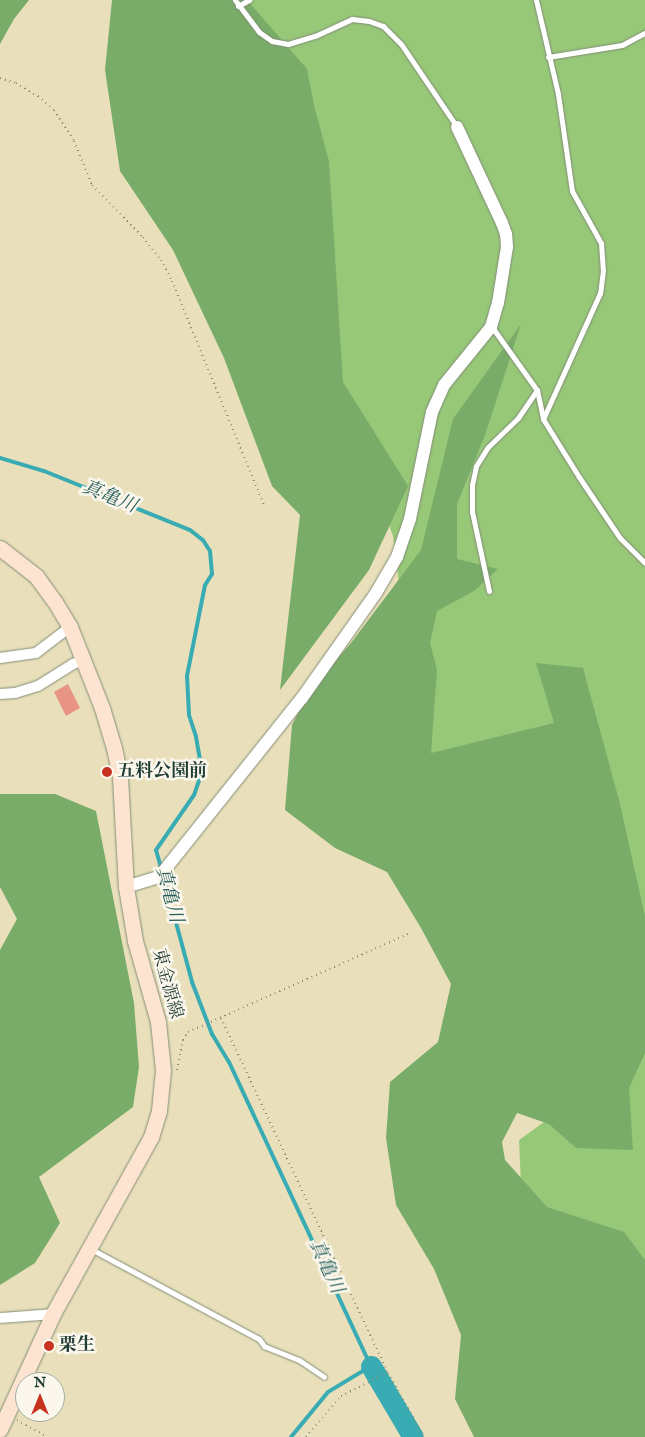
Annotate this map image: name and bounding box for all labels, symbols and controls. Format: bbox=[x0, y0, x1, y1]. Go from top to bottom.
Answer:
water label: 真亀川 bbox=[78, 477, 140, 519]
place label: 五料公園前 bbox=[117, 761, 207, 783]
marker: 五料公園前 bbox=[101, 766, 113, 778]
water label: 真亀川 bbox=[150, 865, 186, 925]
street label: 東金源線 bbox=[146, 946, 186, 1022]
water label: 真亀川 bbox=[303, 1236, 347, 1298]
place label: 栗生 bbox=[59, 1335, 95, 1357]
marker: 栗生 bbox=[43, 1340, 55, 1352]
north arrow bbox=[15, 1372, 65, 1422]
text: N bbox=[34, 1374, 46, 1392]

